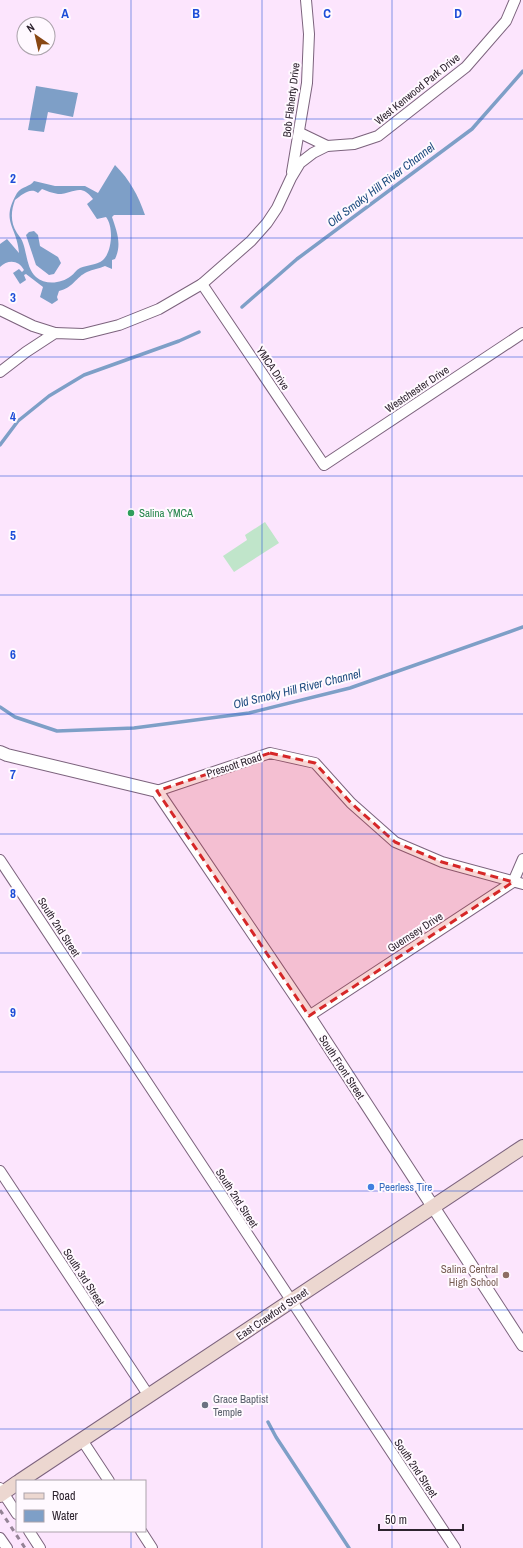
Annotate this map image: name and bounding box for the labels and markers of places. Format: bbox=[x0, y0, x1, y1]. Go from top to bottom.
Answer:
place label: Salina YMCA bbox=[139, 506, 194, 520]
marker: Salina YMCA bbox=[126, 508, 136, 518]
place label: Peerless Tire bbox=[379, 1180, 432, 1194]
marker: Peerless Tire bbox=[366, 1182, 376, 1192]
place label: Salina Central High School bbox=[441, 1262, 498, 1289]
marker: Salina Central High School bbox=[501, 1270, 511, 1280]
place label: Grace Baptist Temple bbox=[213, 1392, 269, 1419]
marker: Grace Baptist Temple bbox=[200, 1400, 210, 1410]

